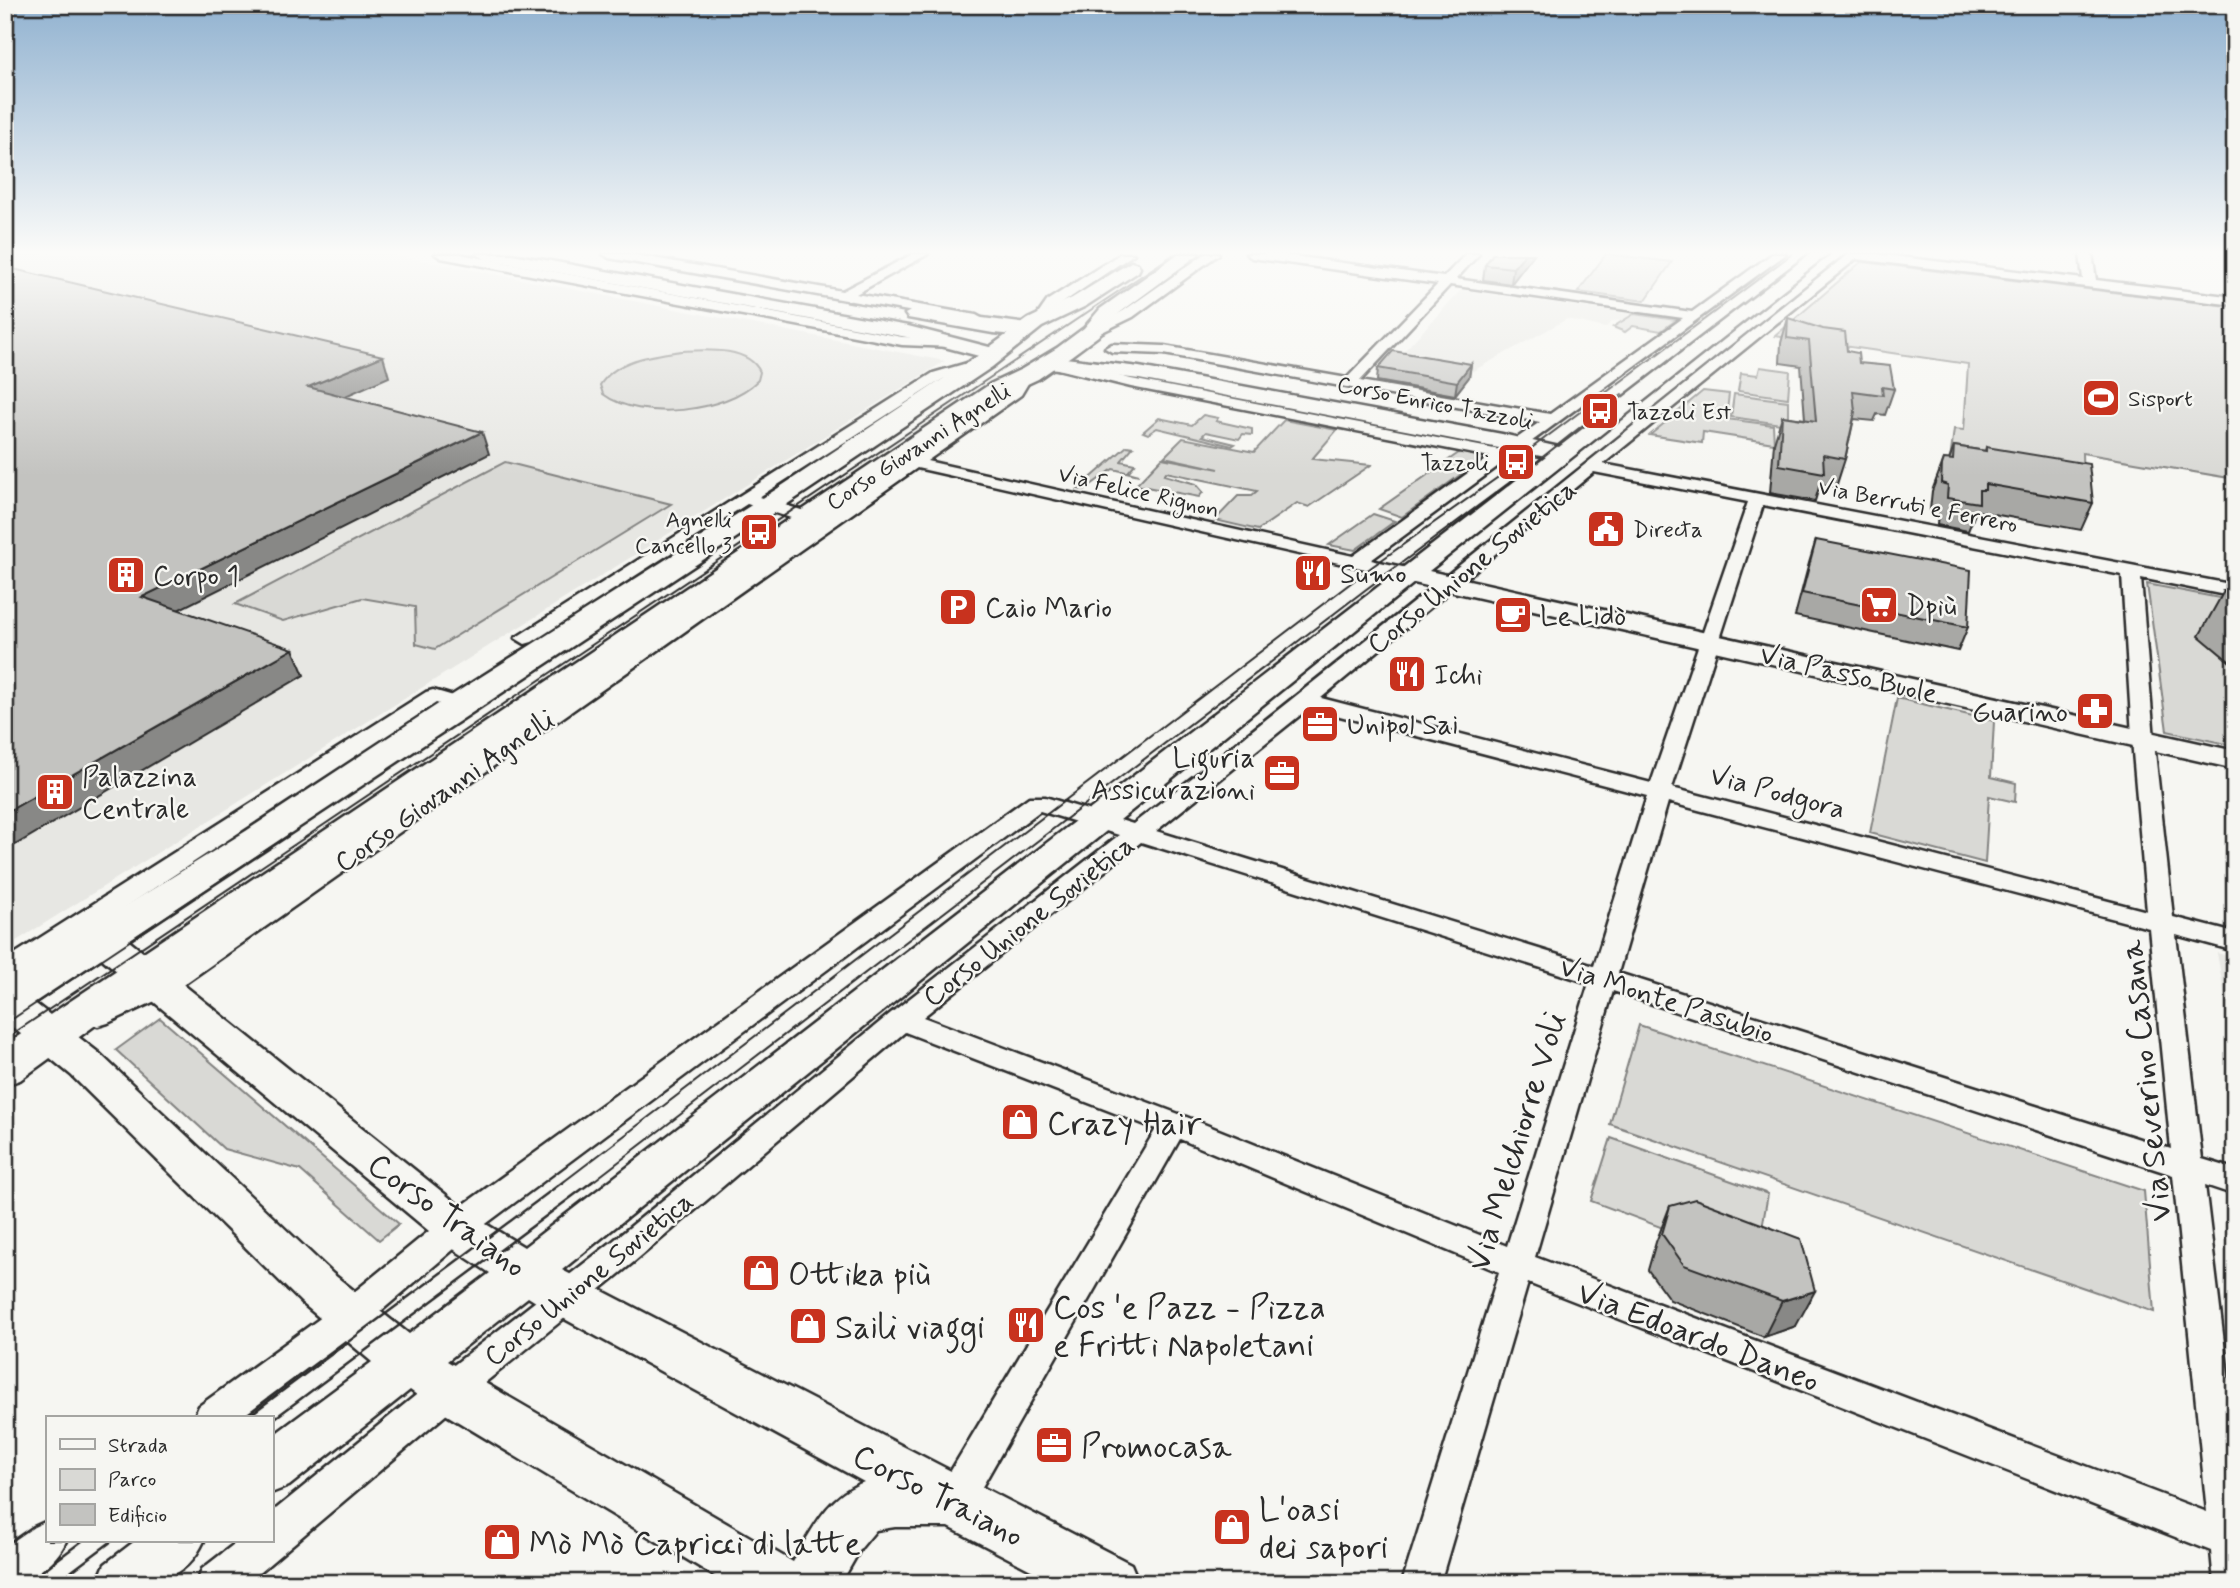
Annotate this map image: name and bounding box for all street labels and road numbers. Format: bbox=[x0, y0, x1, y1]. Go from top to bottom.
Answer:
street label: Corso Enrico Tazzoli bbox=[1334, 370, 1535, 438]
street label: Corso Giovanni Agnelli bbox=[821, 377, 1017, 519]
street label: Via Felice Rignon bbox=[1055, 460, 1222, 528]
street label: Corso Unione Sovietica bbox=[1360, 472, 1585, 664]
street label: Via Berruti e Ferrero bbox=[1815, 473, 2020, 541]
street label: Via Passo Buole bbox=[1756, 637, 1941, 714]
street label: Corso Giovanni Agnelli bbox=[328, 702, 563, 882]
street label: Via Podgora bbox=[1705, 758, 1849, 831]
street label: Corso Unione Sovietica bbox=[916, 828, 1143, 1016]
street label: Via Severino Casana bbox=[2110, 937, 2184, 1224]
street label: Via Monte Pasubio bbox=[1555, 949, 1778, 1053]
street label: Via Melchiorre Voli bbox=[1458, 1007, 1578, 1276]
street label: Corso Traiano bbox=[358, 1144, 535, 1289]
street label: Corso Unione Sovietica bbox=[477, 1184, 702, 1376]
street label: Via Edoardo Daneo bbox=[1571, 1271, 1825, 1404]
street label: Corso Traiano bbox=[845, 1435, 1031, 1559]

